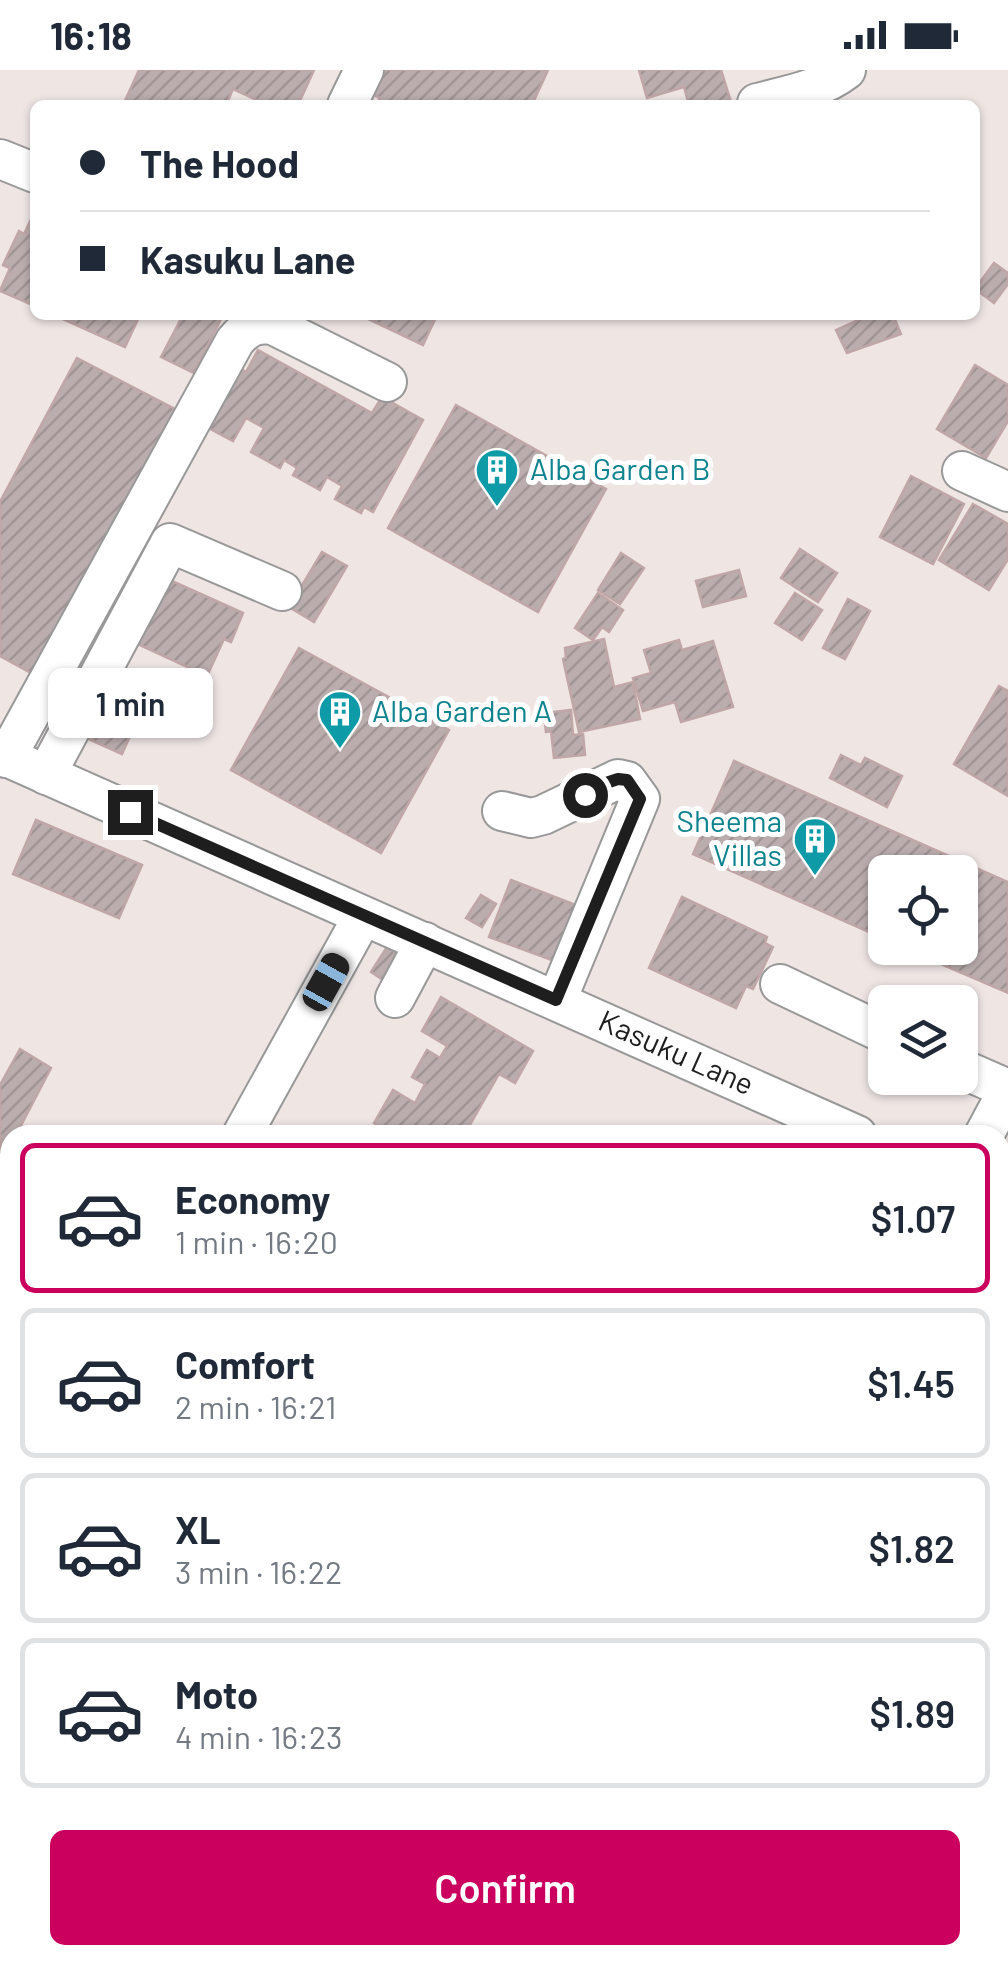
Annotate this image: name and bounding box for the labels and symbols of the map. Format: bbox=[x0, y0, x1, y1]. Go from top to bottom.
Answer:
building icon: Alba Garden B bbox=[474, 447, 520, 508]
place label: Alba Garden B bbox=[530, 450, 710, 486]
callout: 1 min bbox=[48, 667, 212, 737]
building icon: Alba Garden A bbox=[317, 689, 363, 750]
place label: Alba Garden A bbox=[372, 692, 552, 728]
route start bbox=[563, 773, 608, 818]
route end bbox=[108, 790, 153, 835]
place label: Sheema Villas bbox=[676, 802, 782, 872]
building icon: Sheema Villas bbox=[792, 816, 838, 877]
car bbox=[298, 948, 354, 1016]
street label: Kasuku Lane bbox=[594, 1001, 760, 1101]

